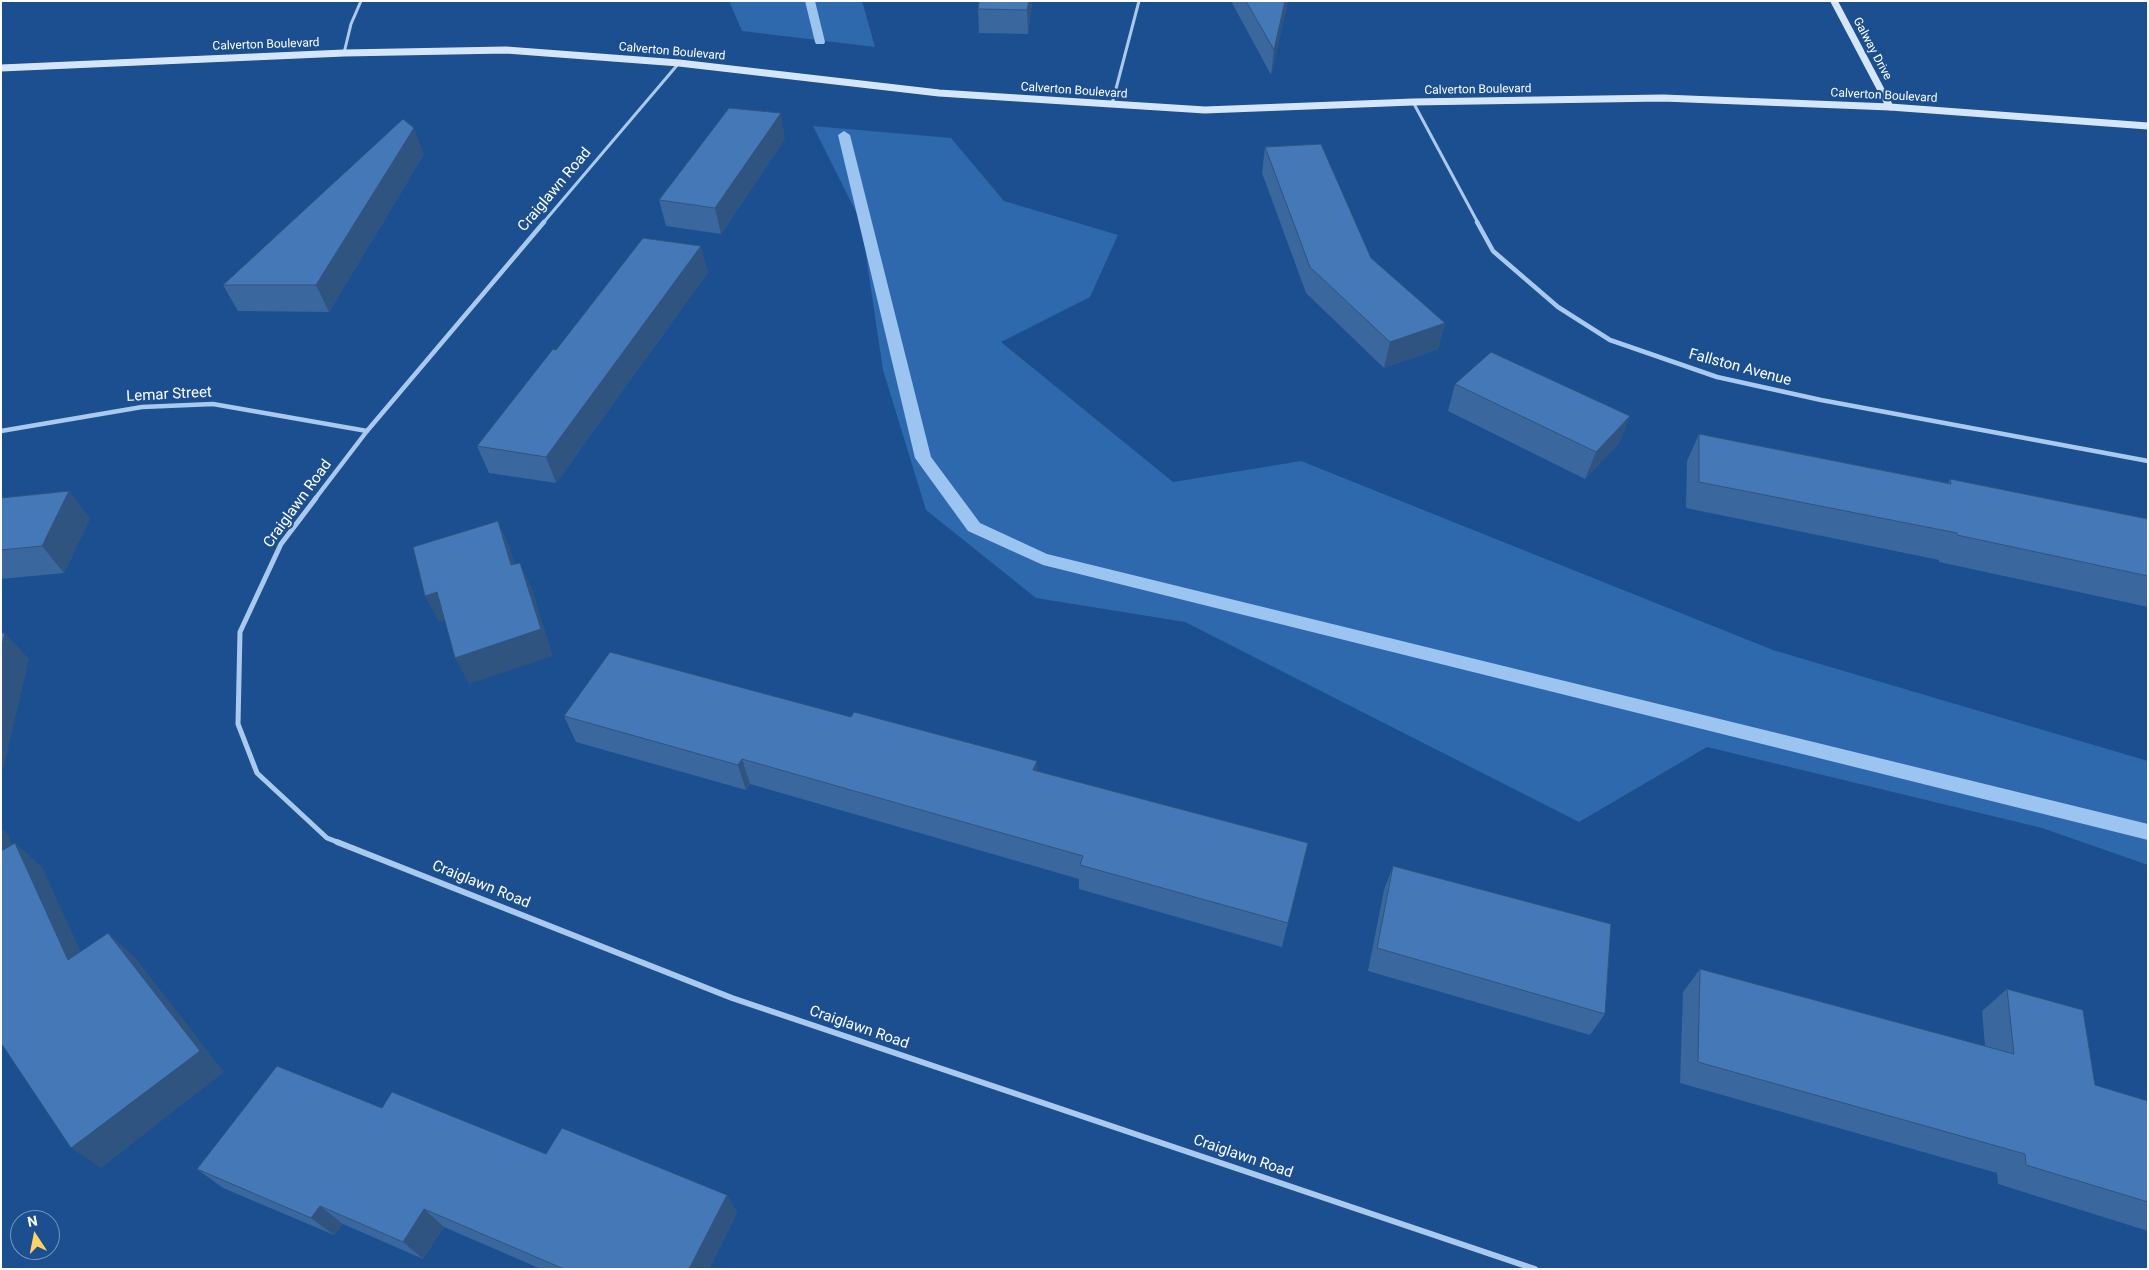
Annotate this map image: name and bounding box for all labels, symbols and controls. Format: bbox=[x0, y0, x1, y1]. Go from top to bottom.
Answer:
street label: Galway Drive bbox=[1850, 15, 1894, 83]
street label: Calverton Boulevard bbox=[212, 36, 320, 54]
street label: Calverton Boulevard bbox=[618, 40, 726, 64]
street label: Calverton Boulevard bbox=[1020, 80, 1128, 102]
street label: Calverton Boulevard bbox=[1424, 82, 1532, 98]
street label: Calverton Boulevard bbox=[1830, 86, 1938, 106]
street label: Craiglawn Road bbox=[515, 144, 595, 236]
street label: Fallston Avenue bbox=[1687, 346, 1793, 390]
street label: Lemar Street bbox=[126, 384, 212, 406]
street label: Craiglawn Road bbox=[260, 457, 336, 551]
street label: Craiglawn Road bbox=[429, 857, 533, 913]
street label: Craiglawn Road bbox=[807, 1003, 911, 1053]
street label: Craiglawn Road bbox=[1191, 1132, 1295, 1182]
north arrow bbox=[10, 1210, 60, 1260]
text: N bbox=[26, 1212, 39, 1230]

